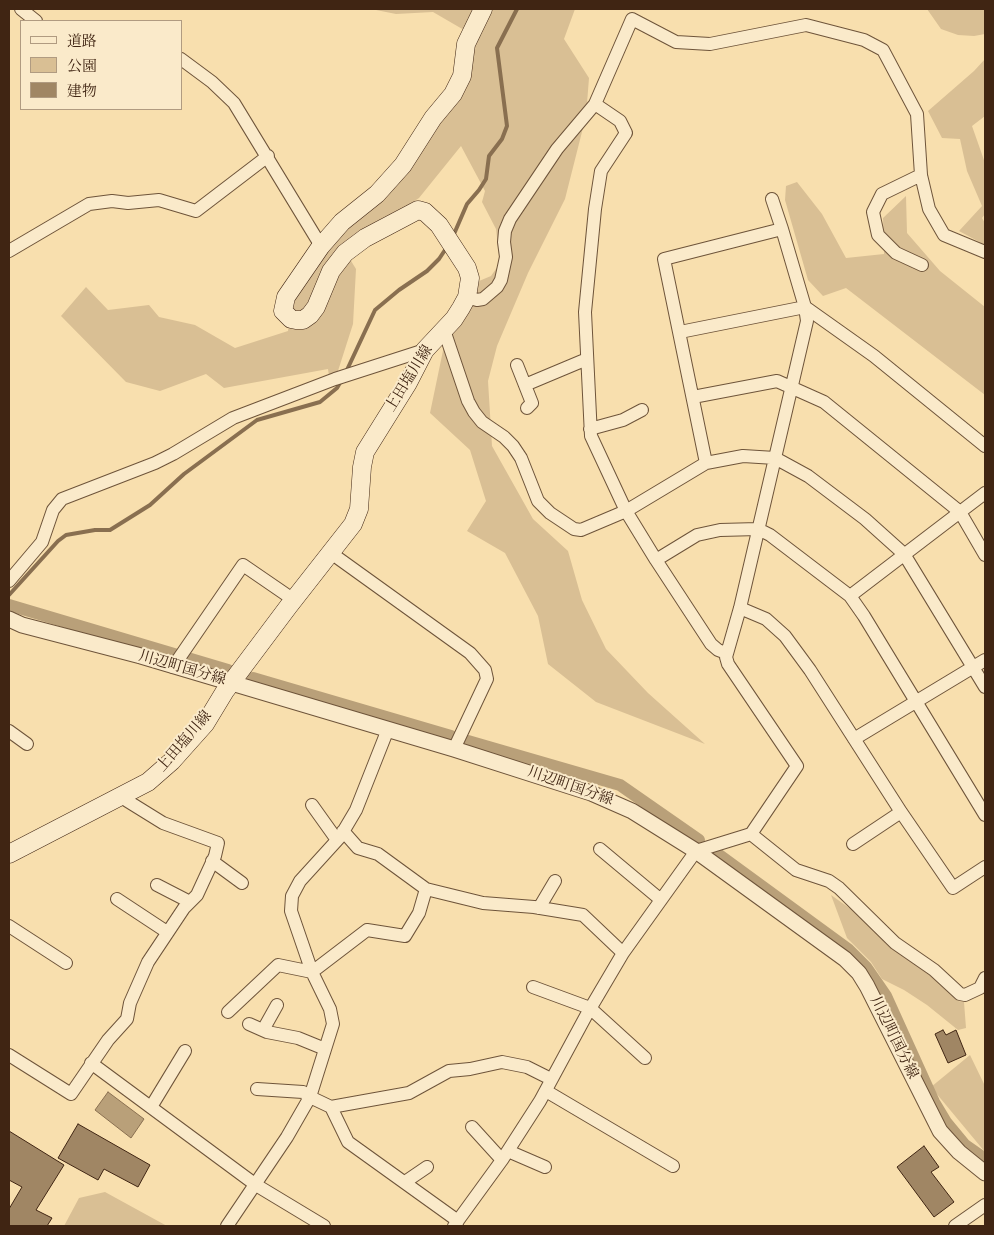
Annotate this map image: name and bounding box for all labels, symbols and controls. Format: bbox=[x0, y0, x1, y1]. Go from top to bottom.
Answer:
legend bbox=[20, 20, 182, 110]
text: 道路 bbox=[67, 32, 97, 51]
text: 公園 bbox=[67, 57, 97, 76]
text: 建物 bbox=[67, 82, 97, 101]
street label: 上田塩川線 bbox=[382, 342, 438, 416]
street label: 川辺町国分線 bbox=[136, 648, 228, 690]
street label: 上田塩川線 bbox=[154, 708, 216, 776]
street label: 川辺町国分線 bbox=[525, 764, 615, 810]
street label: 川辺町国分線 bbox=[865, 994, 921, 1082]

